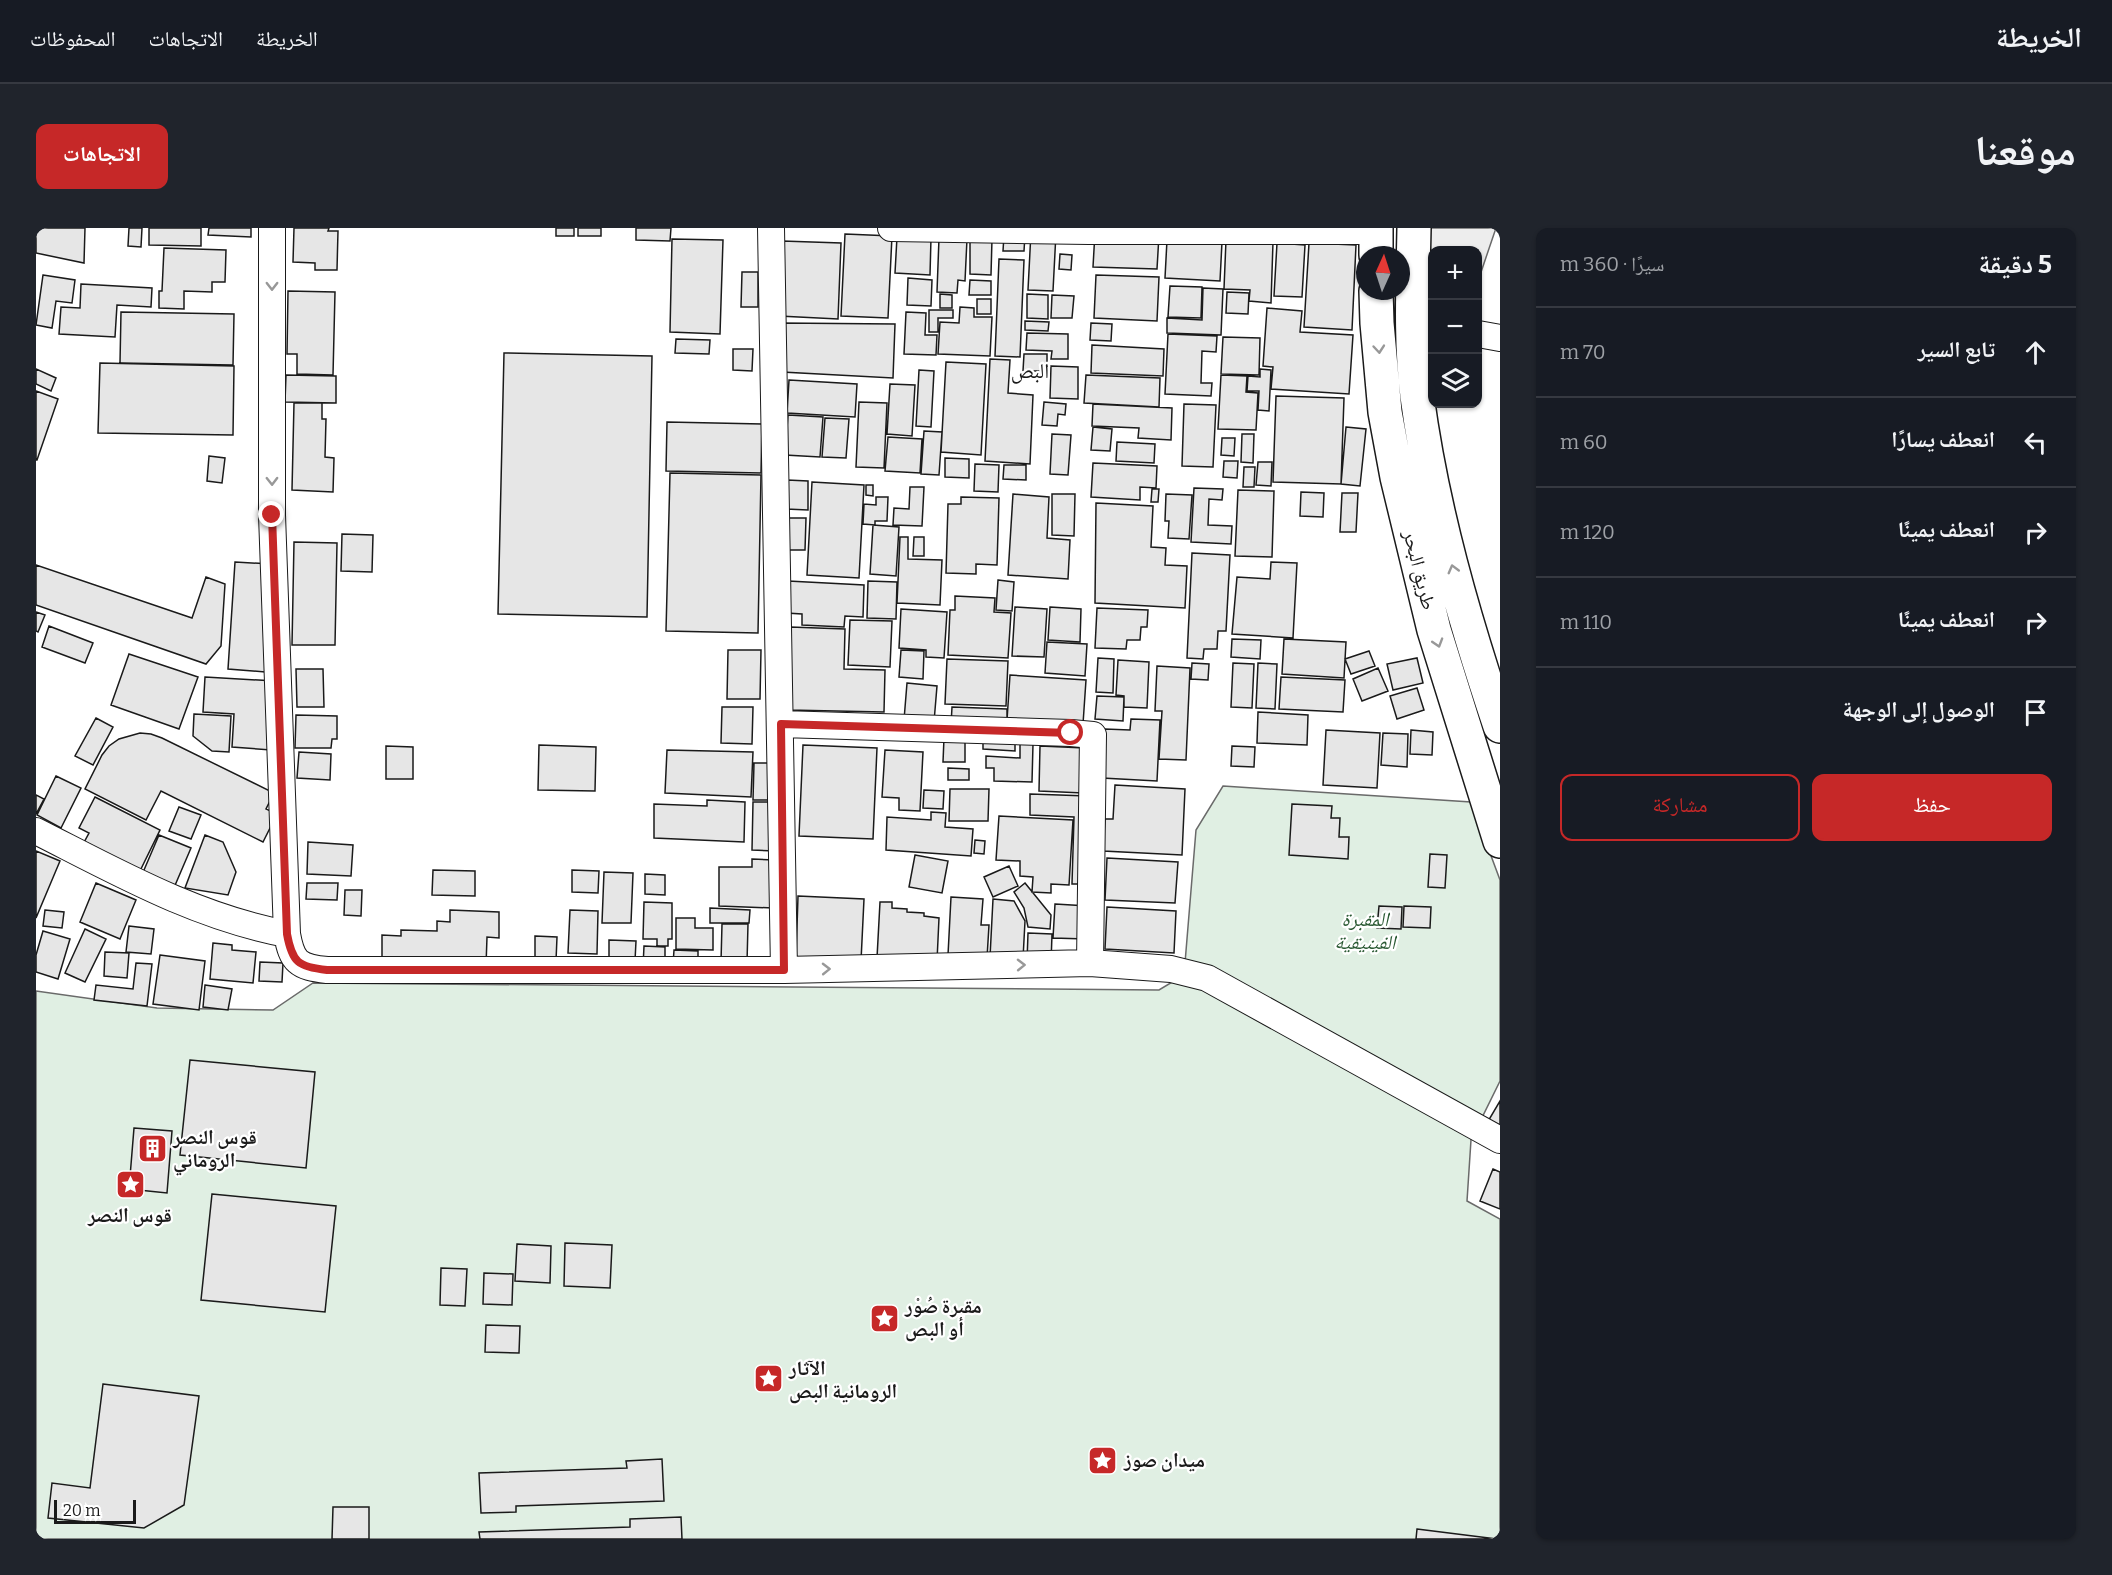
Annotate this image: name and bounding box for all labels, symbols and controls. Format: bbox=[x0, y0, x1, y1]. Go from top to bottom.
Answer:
text: الخريطة bbox=[1996, 21, 2082, 54]
text: المحفوظات bbox=[30, 26, 115, 52]
text: الاتجاهات bbox=[148, 26, 223, 52]
text: الخريطة bbox=[256, 26, 318, 52]
button: الاتجاهات bbox=[36, 124, 168, 189]
text: موقعنا bbox=[1975, 126, 2076, 176]
north arrow bbox=[1356, 246, 1410, 300]
map controls bbox=[1428, 246, 1482, 408]
button: + bbox=[1428, 246, 1482, 300]
text: 5 دقيقة bbox=[1978, 249, 2052, 280]
text: سيرًا · 360 m bbox=[1560, 252, 1664, 276]
one-way arrow bbox=[266, 282, 278, 291]
button: − bbox=[1428, 300, 1482, 354]
text: تابع السير bbox=[1918, 336, 1995, 363]
icon: ahead bbox=[2019, 336, 2052, 369]
text: 70 m bbox=[1560, 340, 1606, 364]
one-way arrow bbox=[1372, 345, 1385, 354]
button: layers bbox=[1428, 354, 1482, 408]
district label: البص bbox=[1011, 358, 1049, 384]
text: انعطف يسارًا bbox=[1891, 426, 1995, 453]
icon: left bbox=[2019, 426, 2052, 459]
text: 60 m bbox=[1560, 430, 1608, 454]
one-way arrow bbox=[266, 477, 278, 486]
route end bbox=[258, 501, 284, 527]
text: انعطف يمينًا bbox=[1898, 516, 1995, 543]
icon: right bbox=[2019, 516, 2052, 549]
text: 120 m bbox=[1560, 520, 1615, 544]
street label: طريق البحر bbox=[1398, 527, 1441, 612]
one-way arrow bbox=[1448, 565, 1461, 575]
text: انعطف يمينًا bbox=[1898, 606, 1995, 633]
icon: right bbox=[2019, 606, 2052, 639]
text: 110 m bbox=[1560, 610, 1612, 634]
one-way arrow bbox=[1431, 637, 1443, 648]
text: الوصول إلى الوجهة bbox=[1842, 696, 1995, 723]
icon: arrive bbox=[2019, 696, 2052, 729]
route start bbox=[1057, 719, 1083, 745]
button: مشاركة bbox=[1560, 774, 1800, 841]
button: حفظ bbox=[1812, 774, 2052, 841]
park label: المقبرة الفينيقية bbox=[1335, 907, 1398, 954]
one-way arrow bbox=[1017, 959, 1026, 971]
one-way arrow bbox=[822, 963, 831, 976]
place label: قوس النصر الروماني bbox=[172, 1125, 257, 1176]
building icon: قوس النصر الروماني bbox=[136, 1132, 168, 1164]
place icon: قوس النصر bbox=[114, 1168, 146, 1200]
place label: قوس النصر bbox=[87, 1203, 172, 1227]
place label: مقبرة صُوْر أو البص bbox=[904, 1294, 982, 1342]
place icon: مقبرة صُوْر أو البص bbox=[868, 1302, 900, 1334]
place label: الآثار الرومانية البص bbox=[788, 1356, 897, 1404]
place icon: الآثار الرومانية البص bbox=[752, 1363, 784, 1395]
place icon: ميدان صوز bbox=[1087, 1444, 1119, 1476]
place label: ميدان صوز bbox=[1123, 1448, 1205, 1472]
scale bar bbox=[54, 1497, 136, 1524]
text: 20 m bbox=[63, 1501, 100, 1520]

